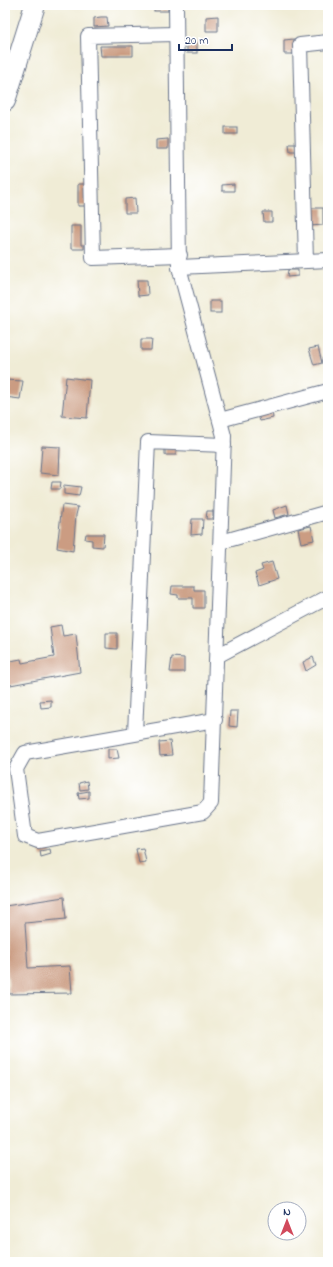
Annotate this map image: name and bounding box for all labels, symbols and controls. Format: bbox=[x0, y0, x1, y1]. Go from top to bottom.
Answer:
scale bar bbox=[179, 26, 232, 52]
text: 20 m bbox=[185, 32, 208, 50]
north arrow bbox=[267, 1201, 307, 1241]
text: N bbox=[283, 1204, 291, 1220]

